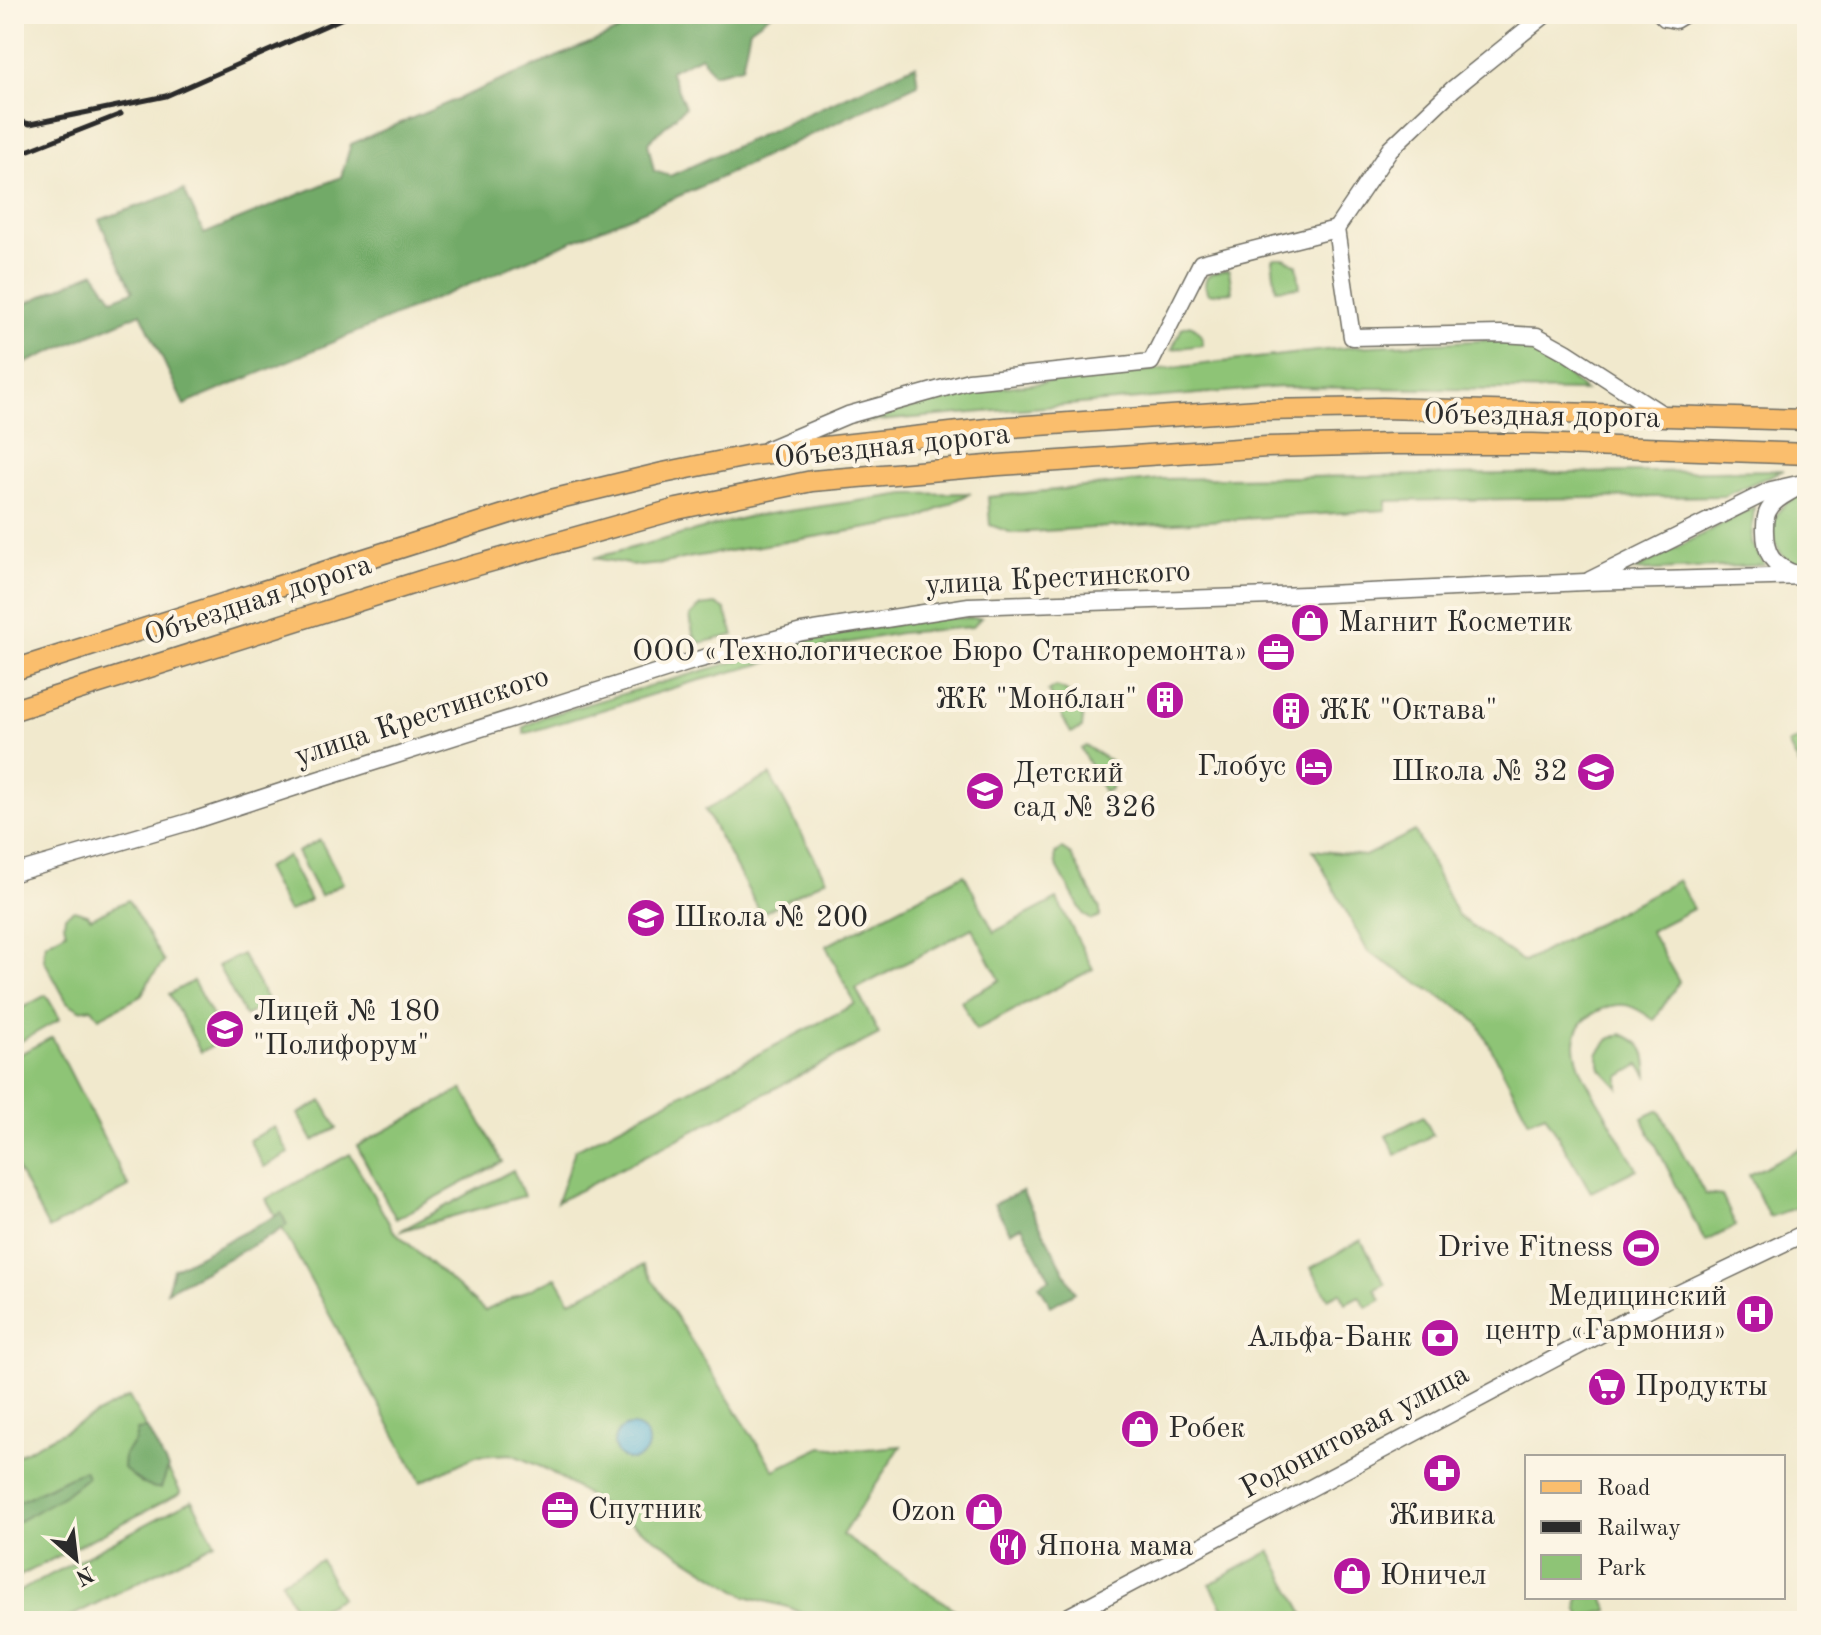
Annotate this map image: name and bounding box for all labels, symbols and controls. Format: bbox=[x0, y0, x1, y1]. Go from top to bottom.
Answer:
street label: Объездная дорога bbox=[1423, 400, 1661, 434]
street label: Объездная дорога bbox=[773, 420, 1012, 474]
street label: Объездная дорога bbox=[141, 550, 376, 652]
street label: улица Крестинского bbox=[925, 557, 1191, 601]
shop icon: Магнит Косметик bbox=[1289, 602, 1331, 644]
place label: Магнит Косметик bbox=[1338, 608, 1572, 638]
office icon: ООО «Технологическое Бюро Станкоремонта» bbox=[1255, 631, 1297, 673]
place label: ООО «Технологическое Бюро Станкоремонта» bbox=[632, 637, 1248, 667]
street label: улица Крестинского bbox=[291, 662, 553, 772]
building icon: ЖК "Монблан" bbox=[1144, 679, 1186, 721]
place label: ЖК "Монблан" bbox=[935, 685, 1137, 715]
building icon: ЖК "Октава" bbox=[1270, 690, 1312, 732]
place label: ЖК "Октава" bbox=[1319, 696, 1497, 726]
hotel icon: Глобус bbox=[1293, 746, 1335, 788]
school or university icon: Школа № 32 bbox=[1575, 751, 1617, 793]
place label: Глобус bbox=[1197, 752, 1286, 782]
place label: Школа № 32 bbox=[1391, 757, 1568, 787]
place label: Детский сад № 326 bbox=[1013, 759, 1157, 823]
school or university icon: Детский сад № 326 bbox=[964, 770, 1006, 812]
school or university icon: Школа № 200 bbox=[625, 897, 667, 939]
place label: Школа № 200 bbox=[674, 903, 868, 933]
place label: Лицей № 180 "Полифорум" bbox=[253, 997, 440, 1061]
school or university icon: Лицей № 180 "Полифорум" bbox=[204, 1008, 246, 1050]
sports icon: Drive Fitness bbox=[1620, 1227, 1662, 1269]
place label: Drive Fitness bbox=[1438, 1233, 1613, 1263]
place label: Медицинский центр «Гармония» bbox=[1485, 1282, 1727, 1346]
hospital icon: Медицинский центр «Гармония» bbox=[1734, 1293, 1776, 1335]
bank icon: Альфа-Банк bbox=[1419, 1317, 1461, 1359]
place label: Альфа-Банк bbox=[1247, 1323, 1412, 1353]
street label: Родонитовая улица bbox=[1236, 1359, 1474, 1505]
supermarket icon: Продукты bbox=[1586, 1366, 1628, 1408]
place label: Продукты bbox=[1635, 1372, 1768, 1402]
shop icon: Робек bbox=[1119, 1408, 1161, 1450]
place label: Робек bbox=[1168, 1414, 1245, 1444]
pharmacy icon: Живика bbox=[1421, 1452, 1463, 1494]
legend bbox=[1525, 1455, 1785, 1599]
text: Road bbox=[1597, 1477, 1650, 1501]
office icon: Спутник bbox=[539, 1489, 581, 1531]
shop icon: Ozon bbox=[963, 1491, 1005, 1533]
place label: Спутник bbox=[588, 1495, 702, 1525]
place label: Ozon bbox=[891, 1497, 956, 1527]
place label: Живика bbox=[1389, 1501, 1496, 1531]
text: Railway bbox=[1597, 1517, 1681, 1541]
north arrow bbox=[36, 1519, 116, 1599]
restaurant icon: Япона мама bbox=[987, 1526, 1029, 1568]
place label: Япона мама bbox=[1036, 1532, 1194, 1562]
shop icon: Юничел bbox=[1331, 1555, 1373, 1597]
text: Park bbox=[1597, 1557, 1646, 1581]
text: N bbox=[72, 1561, 97, 1589]
place label: Юничел bbox=[1380, 1561, 1487, 1591]

